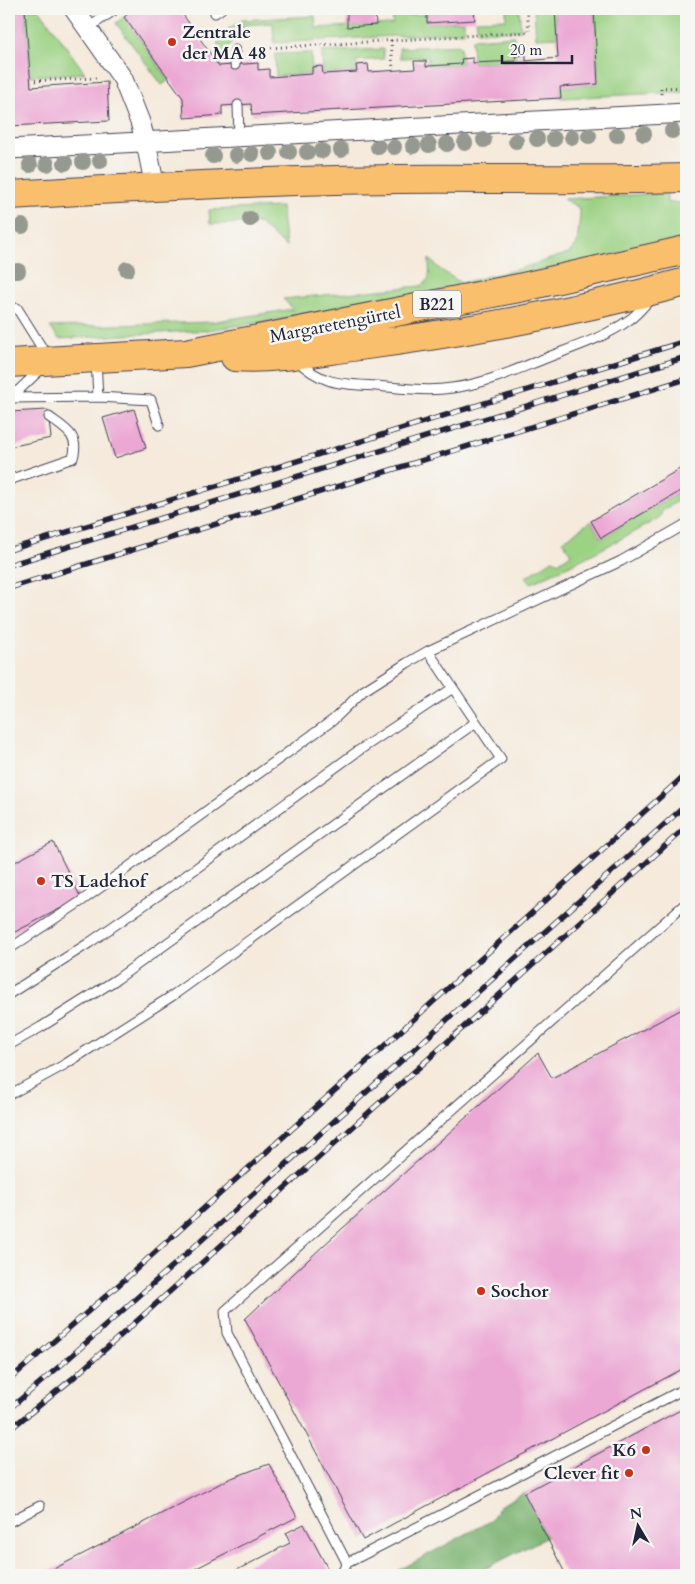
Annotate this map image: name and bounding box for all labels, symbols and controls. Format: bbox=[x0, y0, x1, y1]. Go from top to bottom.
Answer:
place label: Zentrale der MA 48 bbox=[182, 20, 267, 66]
scale bar bbox=[502, 32, 572, 64]
marker: Zentrale der MA 48 bbox=[166, 36, 178, 48]
text: 20 m bbox=[510, 40, 542, 60]
road number: B221 bbox=[413, 290, 461, 318]
street label: Margaretengürtel bbox=[267, 299, 403, 349]
place label: TS Ladehof bbox=[51, 869, 149, 894]
marker: TS Ladehof bbox=[35, 875, 47, 887]
place label: Sochor bbox=[491, 1279, 549, 1304]
marker: Sochor bbox=[475, 1285, 487, 1297]
place label: K6 bbox=[612, 1438, 636, 1463]
marker: K6 bbox=[640, 1444, 652, 1456]
place label: Clever fit bbox=[544, 1461, 620, 1486]
marker: Clever fit bbox=[623, 1467, 635, 1479]
north arrow bbox=[612, 1502, 662, 1552]
text: N bbox=[629, 1503, 644, 1524]

